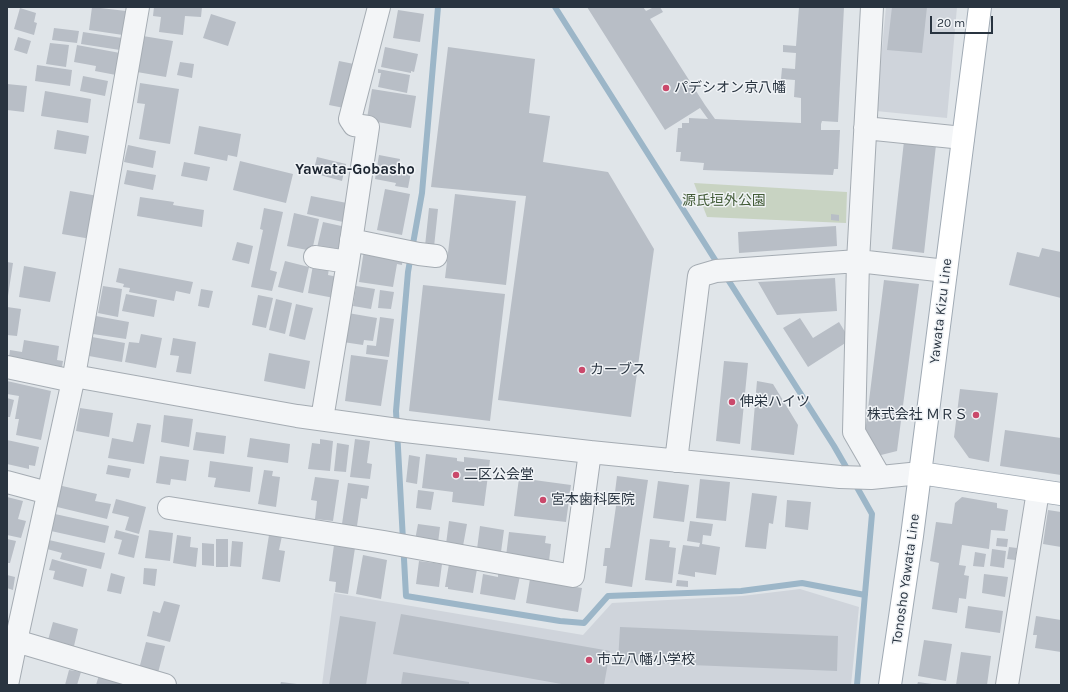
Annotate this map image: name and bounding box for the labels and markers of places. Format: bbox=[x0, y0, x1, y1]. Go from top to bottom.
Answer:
place label: パデシオン京八幡 bbox=[674, 80, 786, 96]
marker: パデシオン京八幡 bbox=[661, 83, 671, 93]
place label: カーブス bbox=[590, 362, 646, 378]
marker: カーブス bbox=[577, 365, 587, 375]
place label: 伸栄ハイツ bbox=[740, 394, 810, 410]
marker: 伸栄ハイツ bbox=[727, 397, 737, 407]
place label: 株式会社 ＭＲＳ bbox=[867, 407, 968, 423]
marker: 株式会社 ＭＲＳ bbox=[971, 410, 981, 420]
place label: 二区公会堂 bbox=[464, 467, 534, 483]
marker: 二区公会堂 bbox=[451, 470, 461, 480]
place label: 宮本歯科医院 bbox=[551, 492, 635, 508]
marker: 宮本歯科医院 bbox=[538, 495, 548, 505]
place label: 市立八幡小学校 bbox=[597, 652, 695, 668]
marker: 市立八幡小学校 bbox=[584, 655, 594, 665]

